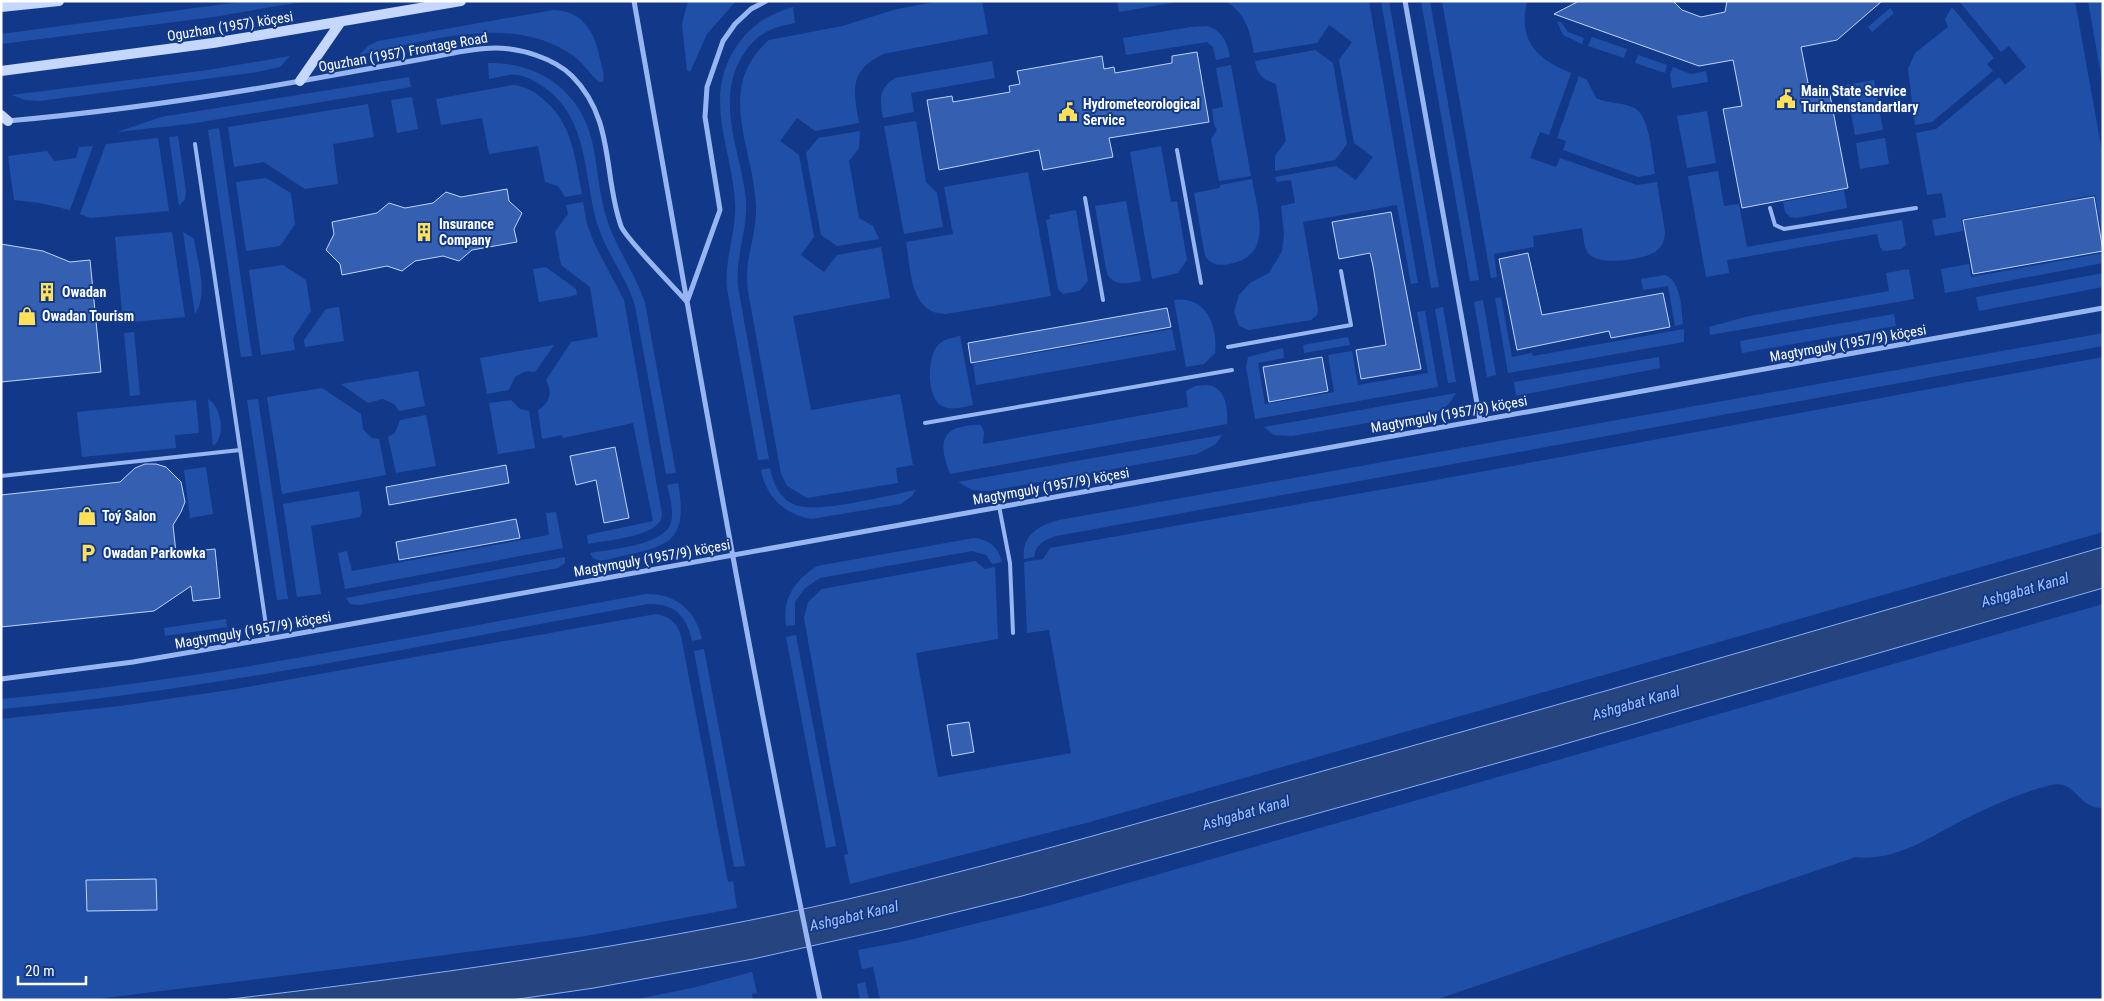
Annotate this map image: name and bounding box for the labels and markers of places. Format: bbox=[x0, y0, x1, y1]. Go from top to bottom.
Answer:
place label: Main State Service Turkmenstandartlary bbox=[1801, 83, 1919, 115]
public building icon: Main State Service Turkmenstandartlary bbox=[1775, 88, 1797, 110]
place label: Hydrometeorological Service bbox=[1083, 96, 1200, 128]
public building icon: Hydrometeorological Service bbox=[1057, 101, 1079, 123]
place label: Insurance Company bbox=[439, 216, 494, 248]
building icon: Insurance Company bbox=[413, 221, 435, 243]
building icon: Owadan bbox=[36, 281, 58, 303]
place label: Owadan bbox=[62, 284, 106, 300]
shop icon: Owadan Tourism bbox=[16, 305, 38, 327]
place label: Owadan Tourism bbox=[42, 308, 134, 324]
shop icon: Toý Salon bbox=[76, 505, 98, 527]
place label: Toý Salon bbox=[102, 508, 156, 524]
parking icon: Owadan Parkowka bbox=[77, 542, 99, 564]
place label: Owadan Parkowka bbox=[103, 545, 206, 561]

